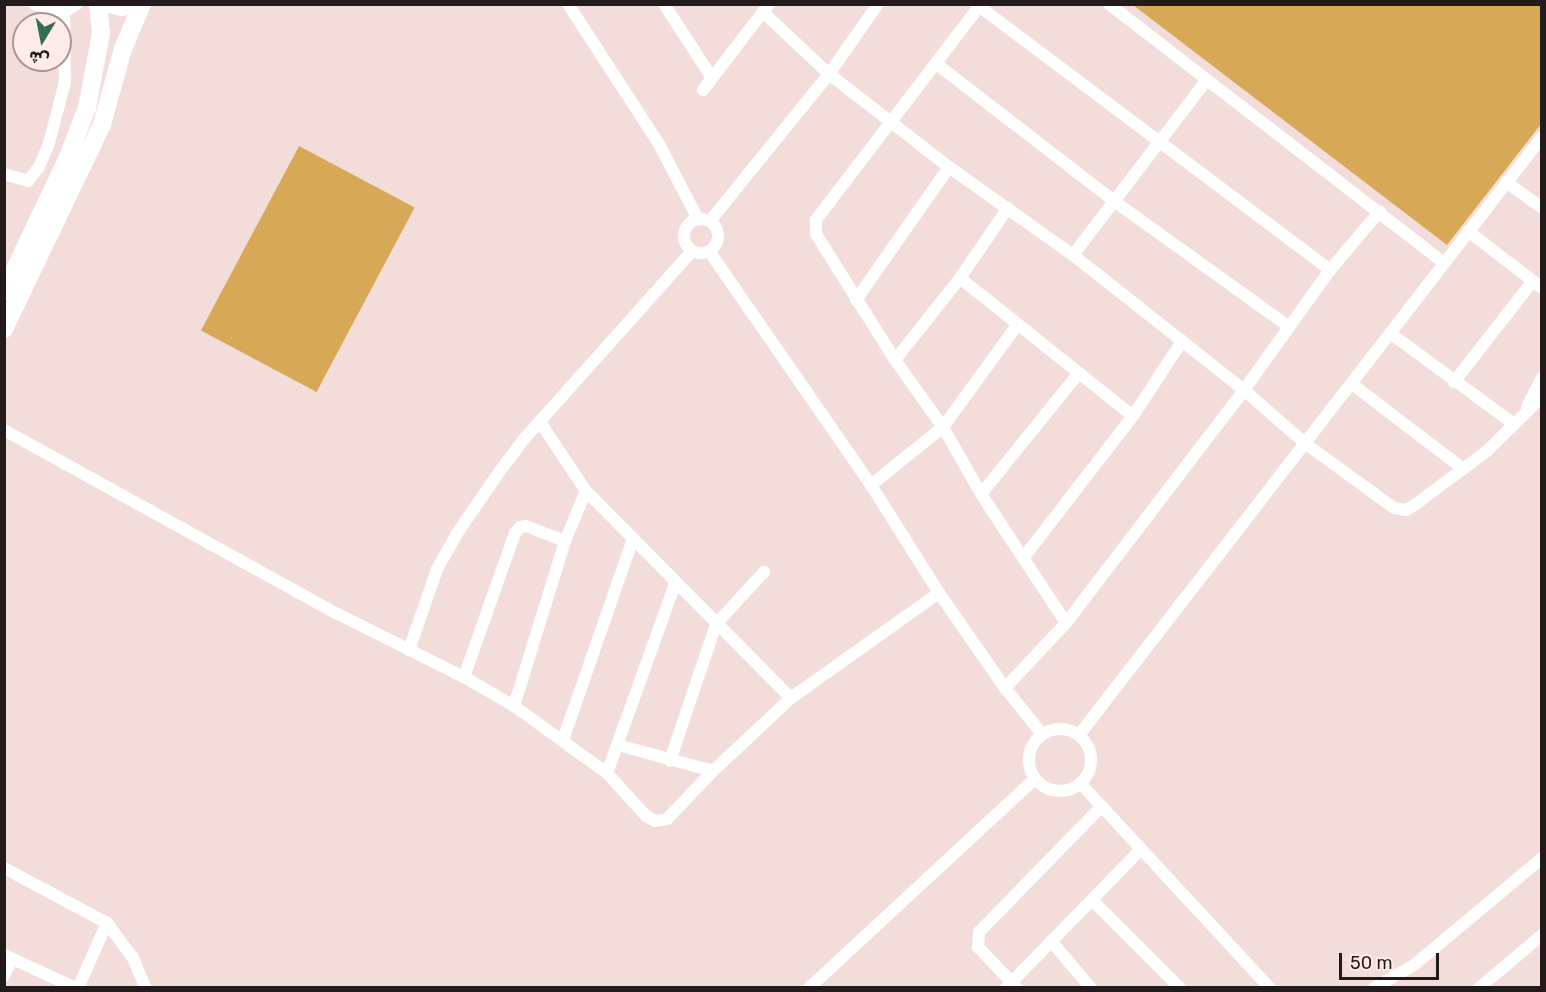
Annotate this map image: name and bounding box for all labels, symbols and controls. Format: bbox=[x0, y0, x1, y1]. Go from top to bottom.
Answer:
north arrow bbox=[12, 12, 72, 72]
text: ش bbox=[27, 47, 51, 69]
scale bar bbox=[1342, 941, 1442, 979]
text: 50 m bbox=[1350, 952, 1393, 974]

